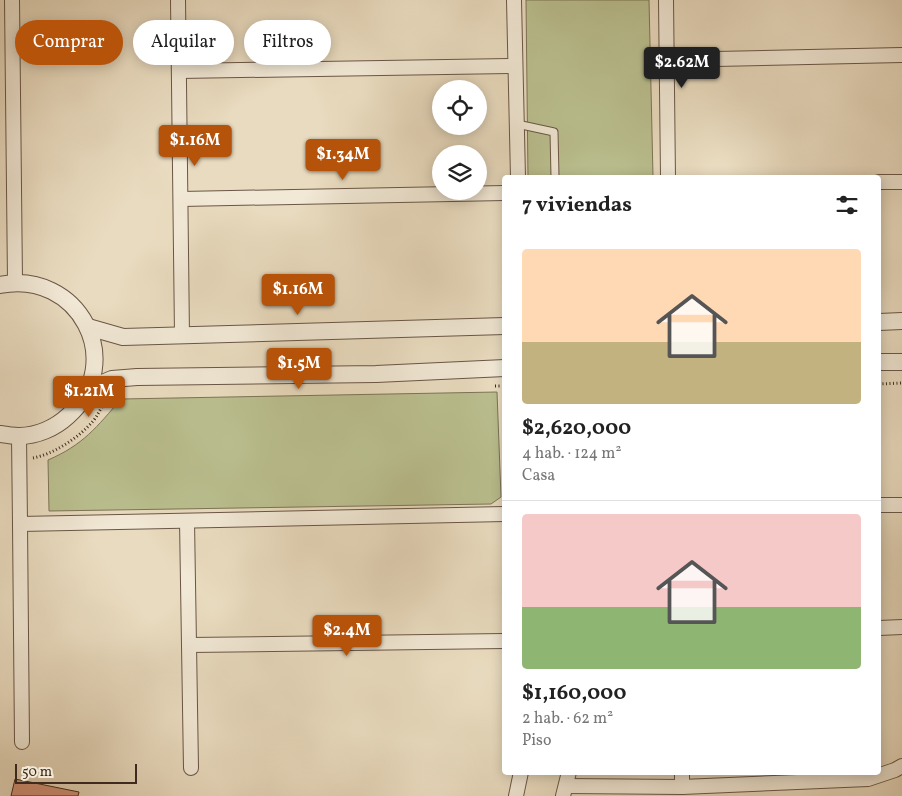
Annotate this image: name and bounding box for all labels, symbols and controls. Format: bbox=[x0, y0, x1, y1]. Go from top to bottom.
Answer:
chip: Comprar bbox=[15, 20, 123, 65]
chip: Alquilar bbox=[133, 20, 234, 65]
chip: Filtros bbox=[244, 20, 331, 65]
pin: $2.62M bbox=[641, 46, 723, 89]
text: $2.62M bbox=[655, 52, 709, 74]
map controls bbox=[432, 80, 487, 200]
button: locate bbox=[432, 80, 487, 135]
pin: $1.16M bbox=[154, 124, 236, 167]
text: $1.16M bbox=[170, 130, 220, 152]
pin: $1.34M bbox=[302, 138, 384, 181]
text: $1.34M bbox=[317, 144, 369, 166]
button: layers bbox=[432, 145, 487, 200]
text: 7 viviendas bbox=[522, 191, 632, 220]
icon: filters bbox=[833, 191, 861, 219]
pin: $1.16M bbox=[257, 274, 339, 316]
text: $1.16M bbox=[273, 279, 323, 301]
icon: home bbox=[647, 281, 737, 371]
pin: $1.5M bbox=[264, 348, 334, 390]
text: $1.5M bbox=[278, 353, 320, 375]
pin: $1.21M bbox=[48, 376, 130, 418]
text: $1.21M bbox=[64, 381, 114, 403]
text: $2,620,000 bbox=[522, 414, 631, 443]
text: 4 hab. · 124 m² bbox=[522, 443, 621, 465]
text: Casa bbox=[522, 465, 555, 487]
icon: home bbox=[647, 547, 737, 637]
pin: $2.4M bbox=[312, 614, 382, 657]
text: $2.4M bbox=[324, 620, 370, 642]
text: $1,160,000 bbox=[522, 679, 626, 708]
text: 2 hab. · 62 m² bbox=[522, 708, 613, 730]
text: Piso bbox=[522, 730, 551, 752]
scale bar bbox=[15, 761, 138, 784]
text: 50 m bbox=[22, 763, 52, 782]

